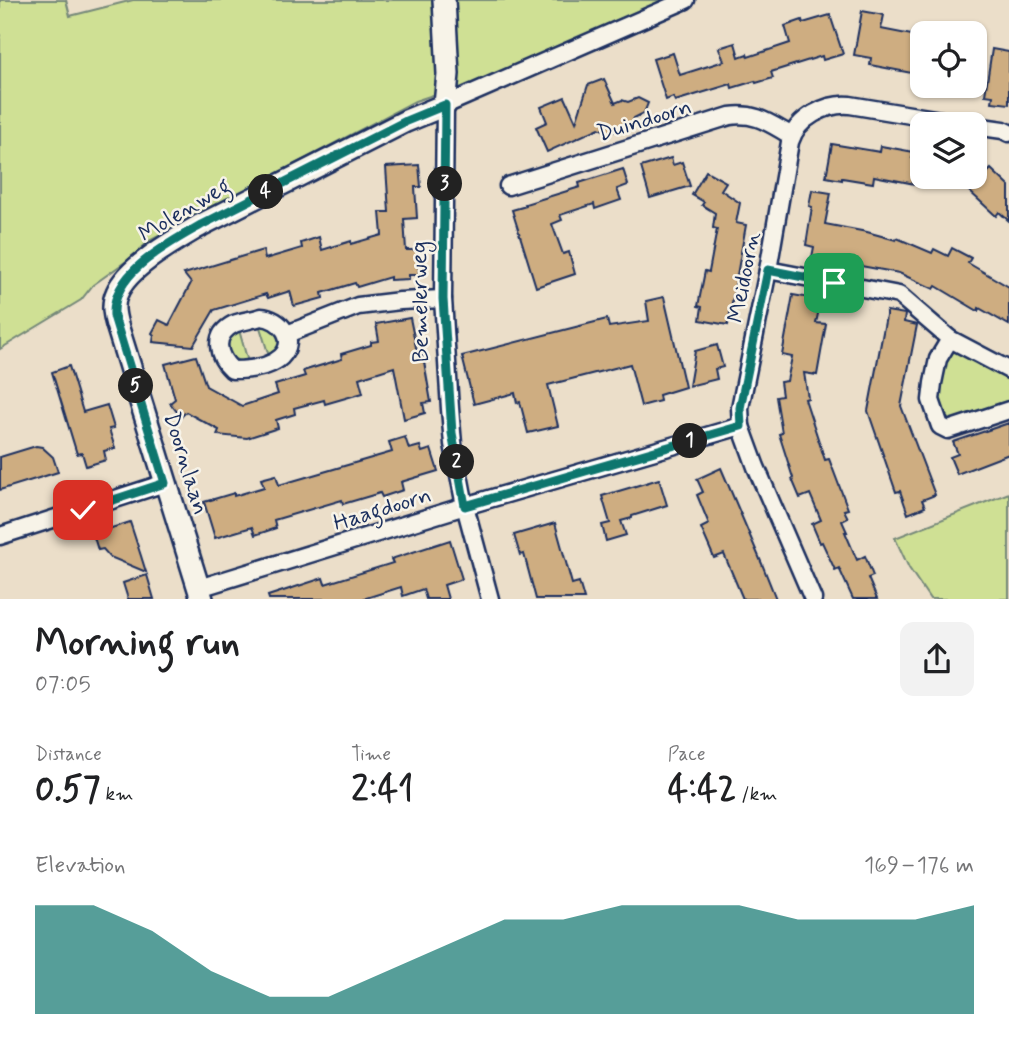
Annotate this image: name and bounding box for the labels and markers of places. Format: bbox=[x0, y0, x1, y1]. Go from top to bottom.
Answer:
pin: 3 bbox=[428, 166, 462, 202]
pin: 4 bbox=[248, 174, 284, 210]
pin bbox=[804, 253, 864, 313]
pin: 5 bbox=[118, 368, 154, 404]
pin: 1 bbox=[672, 424, 708, 458]
pin: 2 bbox=[440, 444, 475, 480]
pin bbox=[53, 480, 113, 540]

